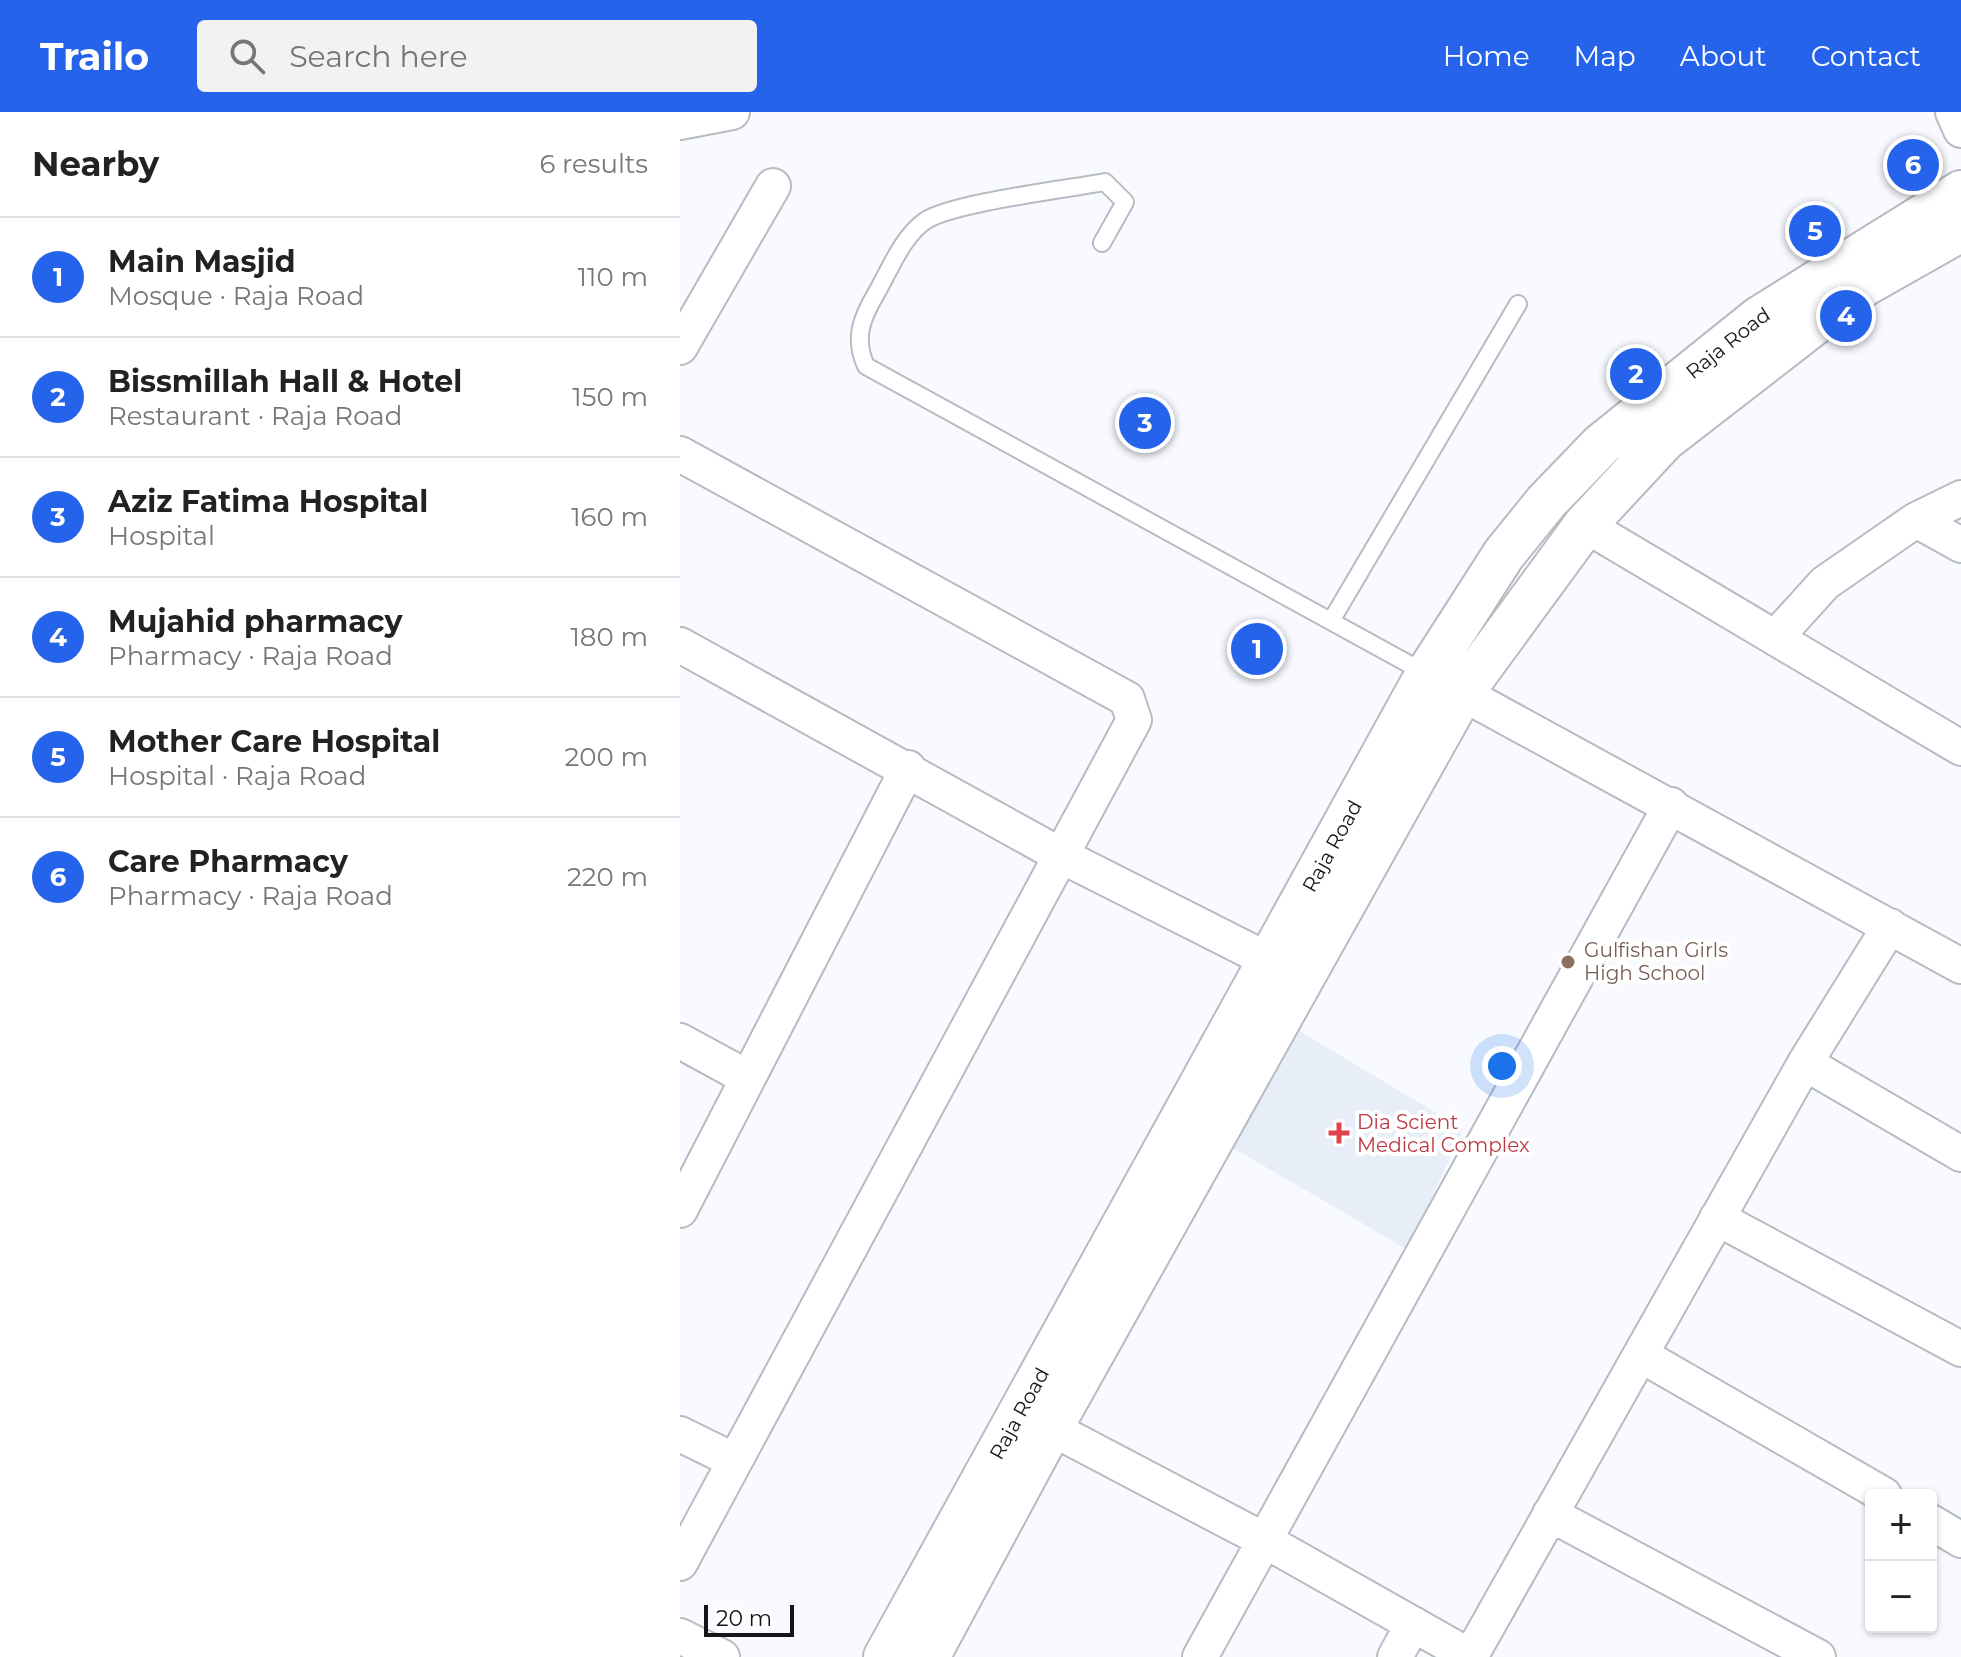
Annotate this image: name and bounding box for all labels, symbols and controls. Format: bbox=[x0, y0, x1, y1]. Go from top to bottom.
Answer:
search box bbox=[197, 20, 757, 92]
text: Trailo bbox=[40, 33, 149, 80]
icon: search bbox=[225, 34, 269, 78]
text: Search here bbox=[289, 38, 468, 75]
text: Home bbox=[1443, 39, 1530, 73]
text: Map bbox=[1574, 39, 1636, 73]
text: About bbox=[1680, 39, 1767, 73]
text: Contact bbox=[1811, 39, 1921, 73]
pin: 6 bbox=[1887, 135, 1939, 195]
text: Nearby bbox=[32, 143, 159, 185]
text: 6 results bbox=[539, 148, 648, 180]
pin: 5 bbox=[1789, 201, 1841, 261]
text: Main Masjid bbox=[108, 243, 296, 280]
text: 1 bbox=[53, 261, 63, 293]
text: 110 m bbox=[578, 261, 648, 293]
text: Mosque · Raja Road bbox=[108, 280, 364, 312]
pin: 4 bbox=[1820, 286, 1872, 346]
street label: Raja Road bbox=[1681, 302, 1774, 384]
pin: 2 bbox=[1610, 344, 1662, 404]
text: Bissmillah Hall & Hotel bbox=[108, 363, 462, 400]
text: 2 bbox=[50, 381, 66, 413]
text: 150 m bbox=[572, 381, 648, 413]
pin: 3 bbox=[1119, 393, 1171, 453]
text: Restaurant · Raja Road bbox=[108, 400, 402, 432]
text: Aziz Fatima Hospital bbox=[108, 483, 428, 520]
text: 3 bbox=[50, 501, 66, 533]
text: 160 m bbox=[571, 501, 648, 533]
text: Hospital bbox=[108, 520, 215, 552]
text: Mujahid pharmacy bbox=[108, 603, 403, 640]
pin: 1 bbox=[1231, 619, 1283, 679]
text: 4 bbox=[49, 621, 67, 653]
text: 180 m bbox=[570, 621, 648, 653]
text: Pharmacy · Raja Road bbox=[108, 640, 393, 672]
text: Mother Care Hospital bbox=[108, 723, 440, 760]
text: 5 bbox=[50, 741, 66, 773]
text: 200 m bbox=[564, 741, 648, 773]
text: Hospital · Raja Road bbox=[108, 760, 366, 792]
street label: Raja Road bbox=[1297, 796, 1367, 896]
text: Care Pharmacy bbox=[108, 843, 348, 880]
text: 6 bbox=[50, 861, 66, 893]
text: 220 m bbox=[567, 861, 648, 893]
text: Pharmacy · Raja Road bbox=[108, 880, 393, 912]
place label: Gulfishan Girls High School bbox=[1584, 938, 1728, 985]
marker: Gulfishan Girls High School bbox=[1559, 953, 1577, 971]
your location bbox=[1482, 1046, 1522, 1086]
place label: Dia Scient Medical Complex bbox=[1357, 1110, 1530, 1157]
marker: Dia Scient Medical Complex bbox=[1328, 1122, 1350, 1144]
street label: Raja Road bbox=[984, 1364, 1054, 1464]
map controls bbox=[1865, 1489, 1937, 1633]
button: + bbox=[1865, 1489, 1937, 1561]
button: − bbox=[1865, 1561, 1937, 1633]
scale bar bbox=[704, 1601, 794, 1637]
text: 20 m bbox=[716, 1605, 772, 1632]

